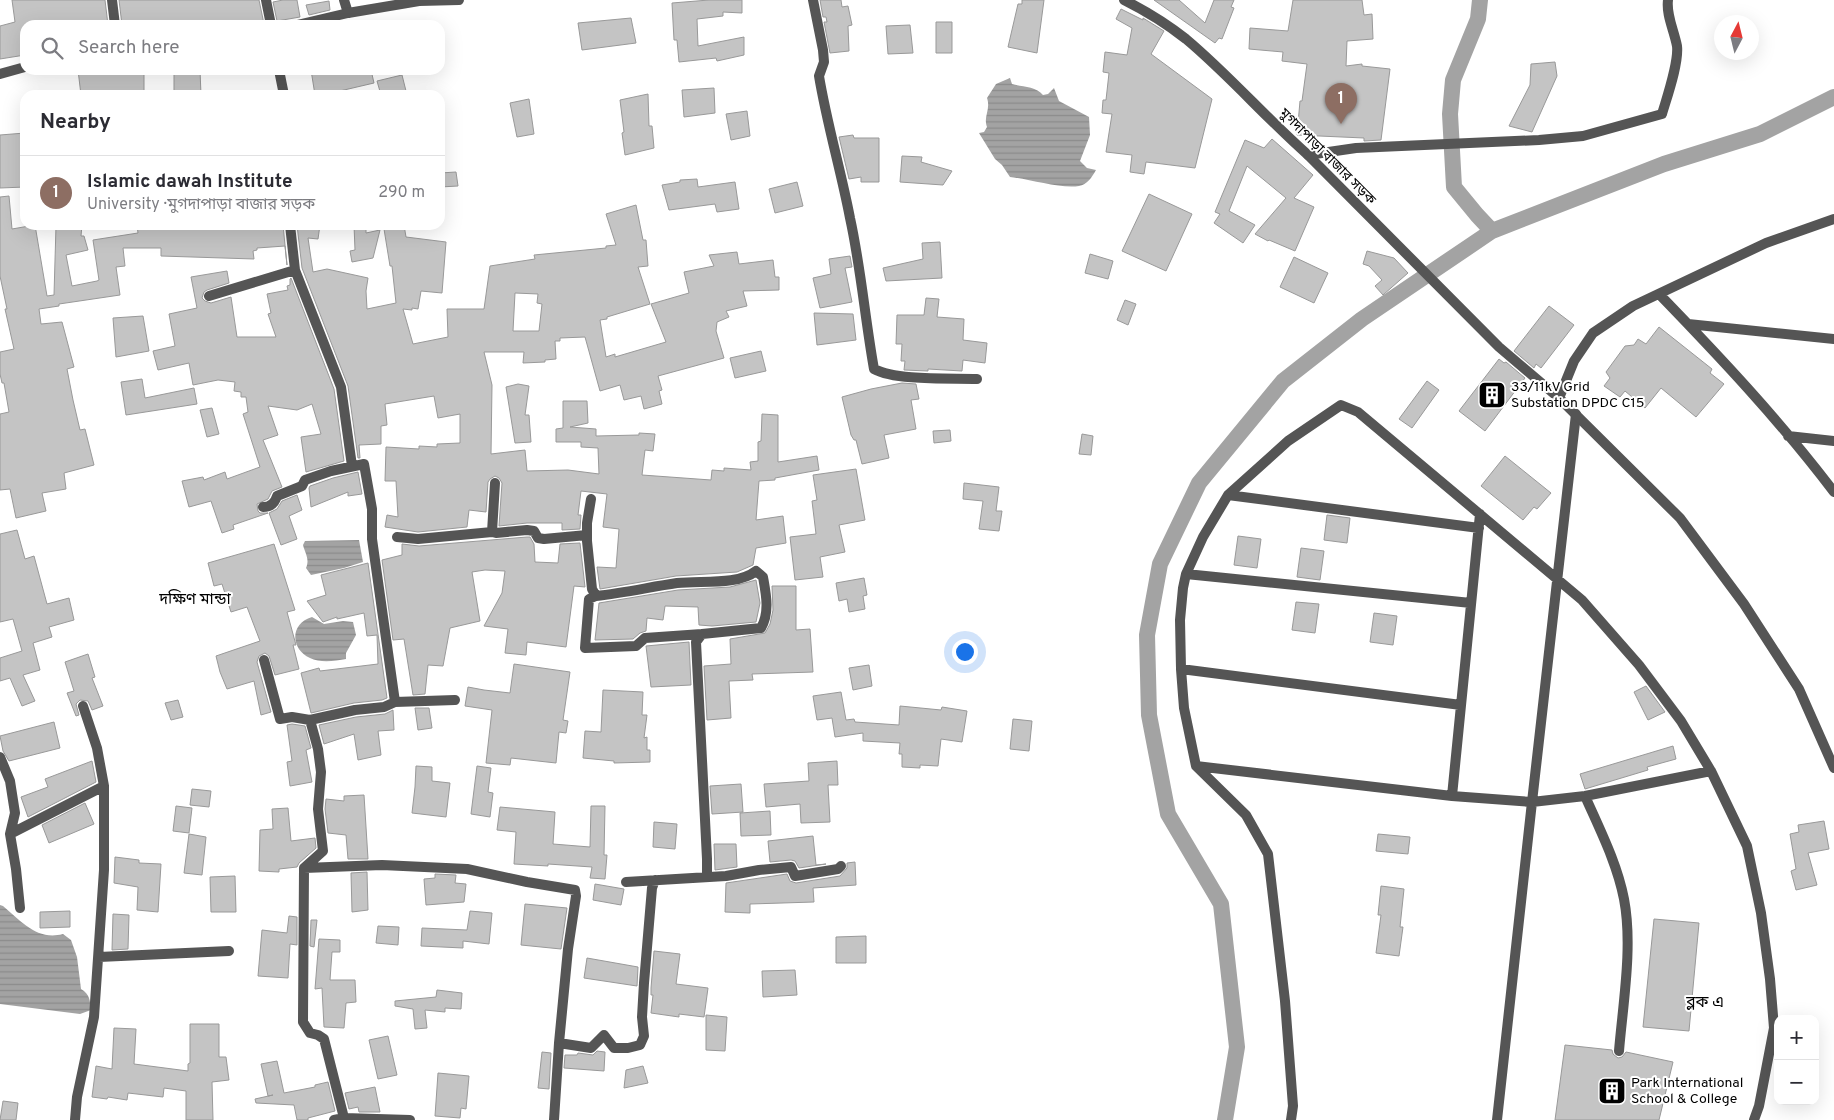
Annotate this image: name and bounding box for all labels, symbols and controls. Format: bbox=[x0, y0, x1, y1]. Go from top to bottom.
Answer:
north arrow bbox=[1714, 15, 1759, 60]
search box bbox=[20, 20, 445, 75]
icon: search bbox=[38, 34, 66, 62]
text: Search here bbox=[78, 36, 180, 60]
pin: 1 bbox=[1325, 83, 1357, 124]
street label: মুগদাপাড়া বাজার সড়ক bbox=[1275, 105, 1379, 209]
text: Nearby bbox=[40, 109, 111, 136]
text: Islamic dawah Institute bbox=[87, 170, 293, 194]
text: 1 bbox=[53, 183, 59, 203]
text: 290 m bbox=[378, 183, 425, 203]
text: University · মুগদাপাড়া বাজার সড়ক bbox=[87, 195, 315, 215]
place label: 33/11kV Grid Substation DPDC C15 bbox=[1511, 379, 1644, 412]
building icon: 33/11kV Grid Substation DPDC C15 bbox=[1477, 380, 1507, 410]
district label: দক্ষিণ মান্ডা bbox=[158, 589, 232, 610]
your location bbox=[952, 639, 978, 665]
district label: ব্লক এ bbox=[1685, 993, 1724, 1013]
map controls bbox=[1774, 1015, 1819, 1105]
button: + bbox=[1774, 1015, 1819, 1060]
button: − bbox=[1774, 1060, 1819, 1105]
place label: Park International School & College bbox=[1631, 1075, 1743, 1108]
building icon: Park International School & College bbox=[1597, 1076, 1627, 1106]

